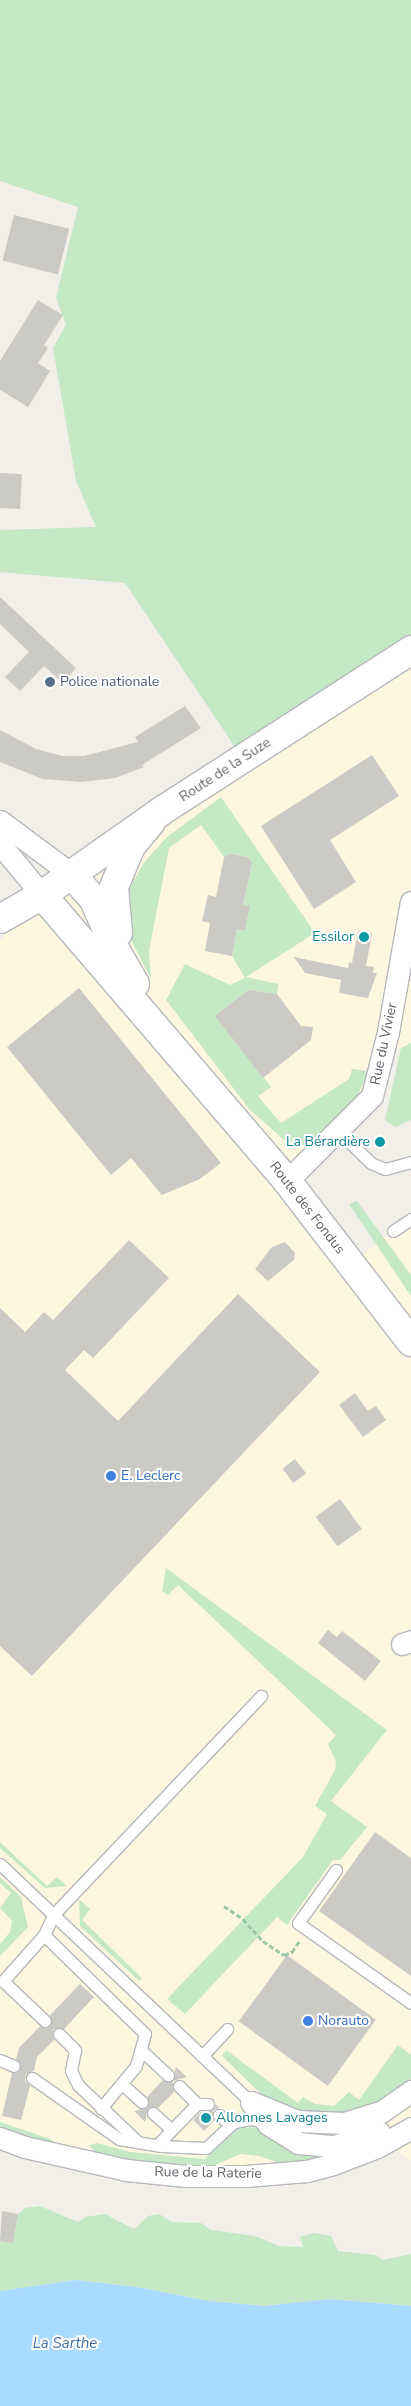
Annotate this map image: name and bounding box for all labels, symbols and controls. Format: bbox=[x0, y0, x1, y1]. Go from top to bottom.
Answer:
place label: Police nationale bbox=[60, 674, 159, 690]
marker: Police nationale bbox=[44, 676, 56, 688]
street label: Route de la Suze bbox=[176, 734, 274, 806]
place label: Essilor bbox=[312, 929, 354, 945]
marker: Essilor bbox=[358, 931, 370, 943]
street label: Rue du Vivier bbox=[367, 1001, 401, 1087]
place label: La Bérardière bbox=[286, 1134, 370, 1150]
marker: La Bérardière bbox=[374, 1136, 386, 1148]
street label: Route des Fondus bbox=[266, 1158, 348, 1258]
place label: E. Leclerc bbox=[121, 1468, 180, 1484]
marker: E. Leclerc bbox=[105, 1470, 117, 1482]
place label: Norauto bbox=[318, 2013, 369, 2029]
marker: Norauto bbox=[302, 2015, 314, 2027]
place label: Allonnes Lavages bbox=[216, 2110, 328, 2126]
marker: Allonnes Lavages bbox=[200, 2112, 212, 2124]
street label: Rue de la Raterie bbox=[154, 2164, 262, 2182]
water label: La Sarthe bbox=[33, 2335, 97, 2353]

